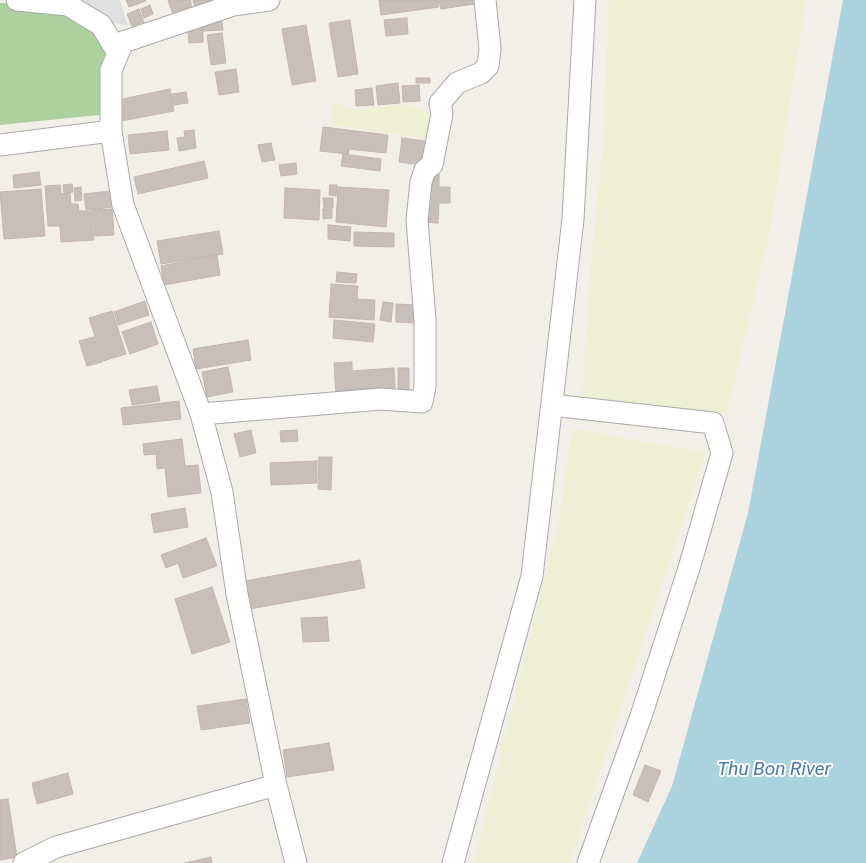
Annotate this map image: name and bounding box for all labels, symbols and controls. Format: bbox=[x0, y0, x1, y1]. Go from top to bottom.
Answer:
water label: Thu Bon River bbox=[717, 759, 831, 781]

